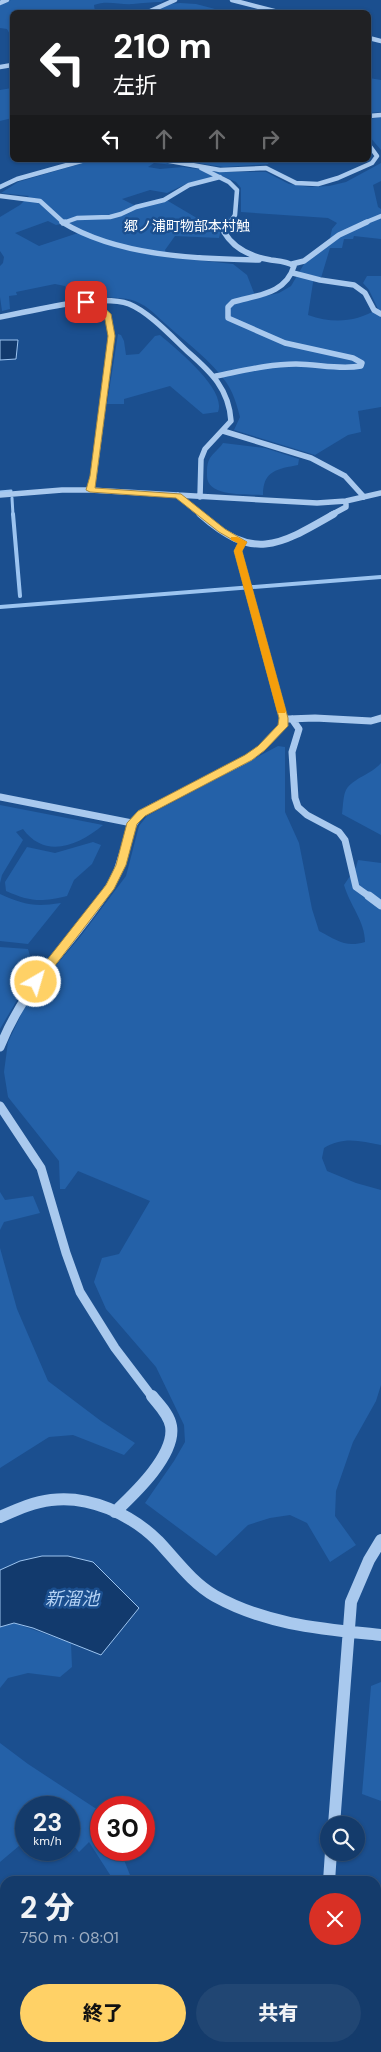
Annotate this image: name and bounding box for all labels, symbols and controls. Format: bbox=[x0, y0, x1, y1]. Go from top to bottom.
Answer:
text: 210 m bbox=[113, 23, 212, 69]
icon: left bbox=[30, 30, 95, 95]
text: 左折 bbox=[113, 71, 157, 100]
icon: left bbox=[97, 125, 125, 153]
icon: ahead bbox=[150, 125, 178, 153]
icon: ahead bbox=[203, 125, 231, 153]
icon: right bbox=[256, 125, 284, 153]
district label: 郷ノ浦町物部本村触 bbox=[124, 217, 250, 235]
pin bbox=[65, 281, 107, 323]
icon: arrive bbox=[72, 288, 100, 316]
position arrow bbox=[9, 955, 61, 1007]
water label: 新溜池 bbox=[45, 1587, 101, 1611]
speed limit sign: 30 bbox=[90, 1796, 155, 1861]
text: 23 bbox=[33, 1806, 62, 1839]
map controls bbox=[320, 1816, 365, 1861]
button: search bbox=[320, 1816, 365, 1861]
text: km/h bbox=[33, 1833, 62, 1849]
text: 2 分 bbox=[20, 1888, 74, 1927]
button: close bbox=[309, 1893, 361, 1945]
text: 750 m · 08:01 bbox=[20, 1927, 119, 1948]
button: 終了 bbox=[20, 1984, 186, 2042]
button: 共有 bbox=[196, 1984, 361, 2042]

